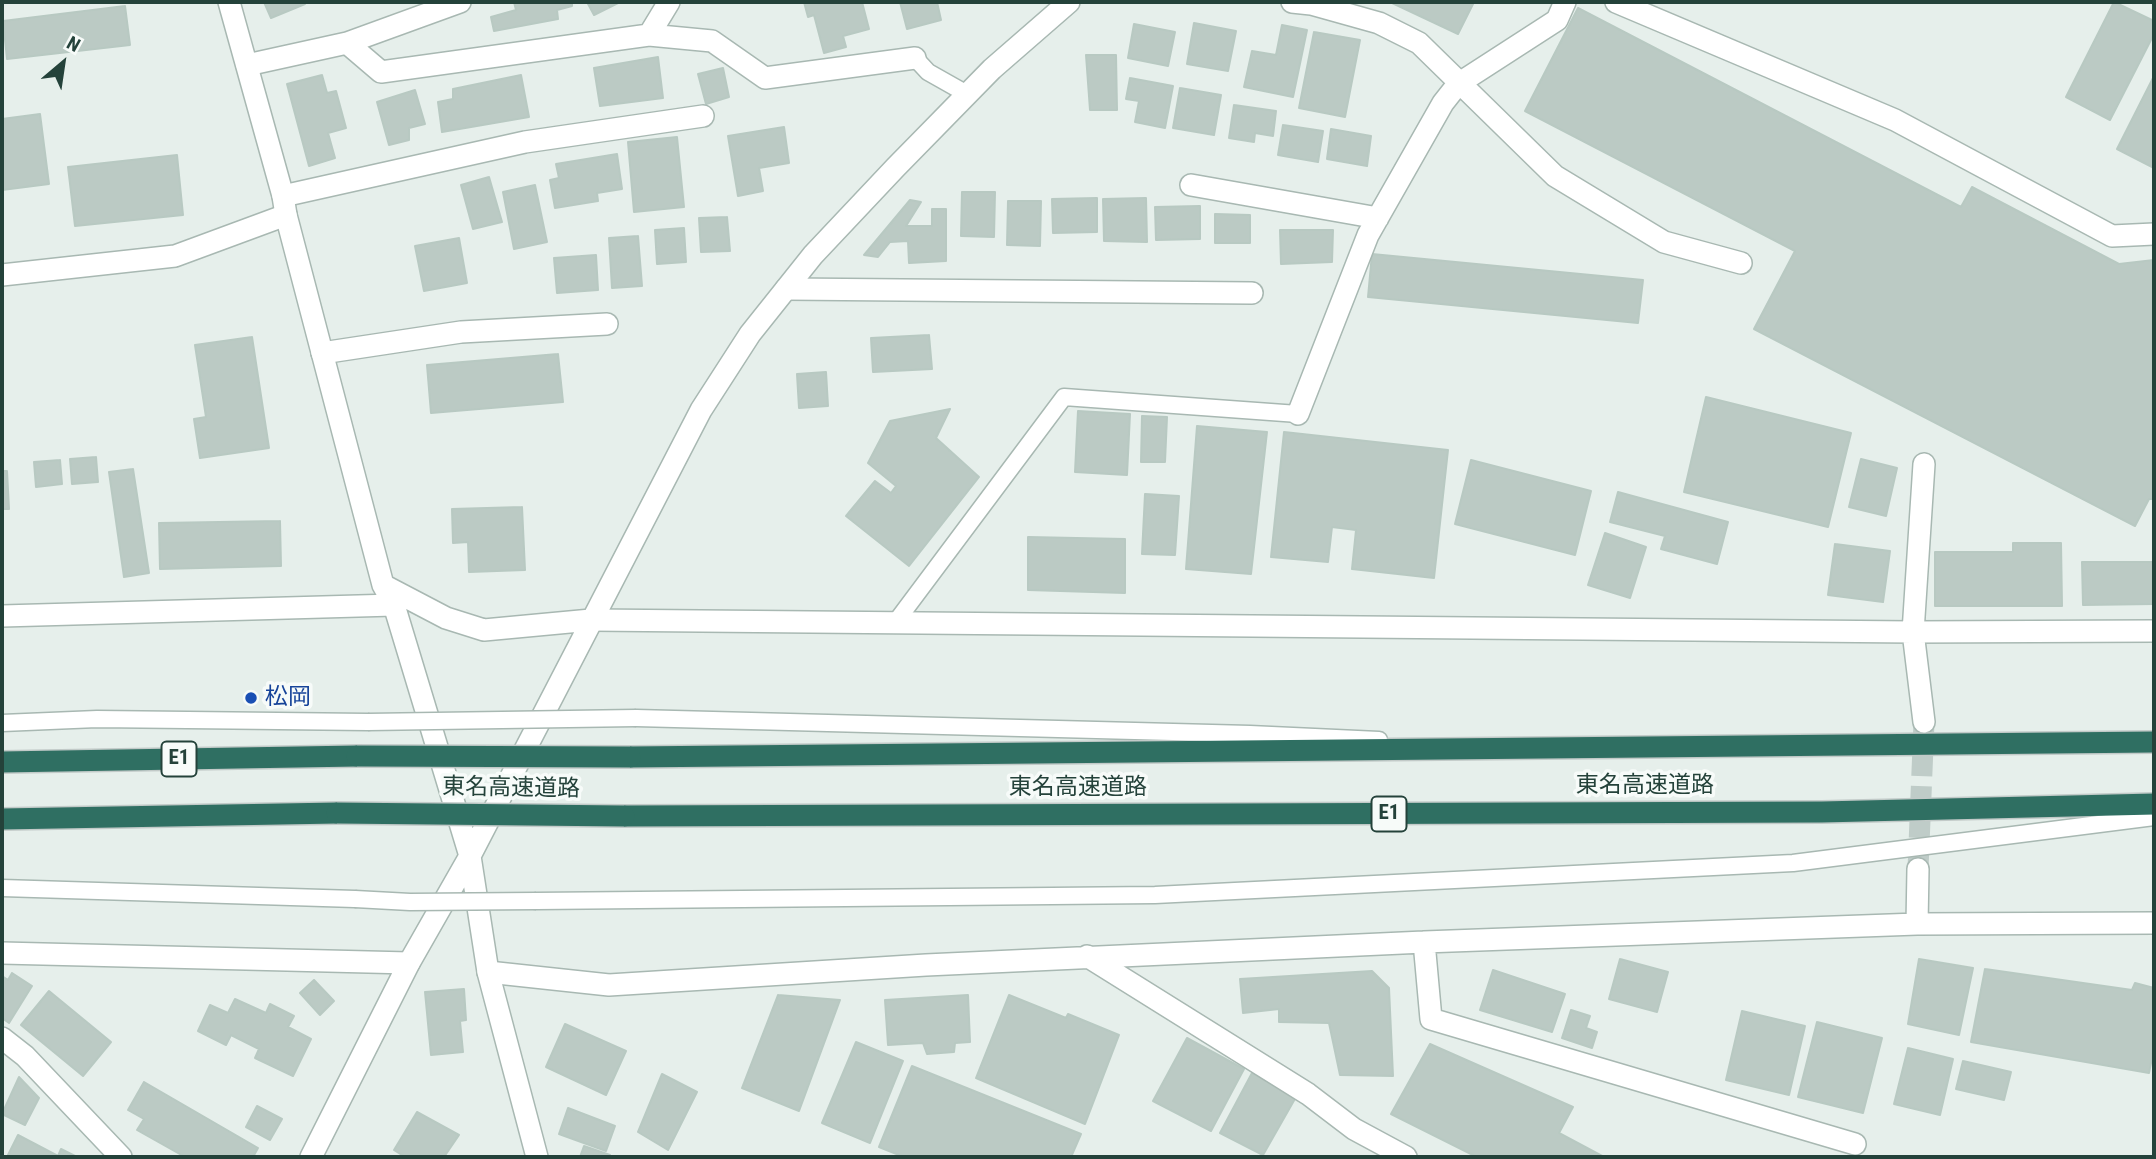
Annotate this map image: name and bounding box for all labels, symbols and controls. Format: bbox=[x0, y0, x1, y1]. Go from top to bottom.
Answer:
north arrow bbox=[28, 28, 98, 98]
text: N bbox=[63, 31, 84, 57]
place label: 松岡 bbox=[265, 684, 311, 712]
marker: 松岡 bbox=[243, 690, 259, 706]
road number: E1 bbox=[162, 742, 196, 776]
street label: 東名高速道路 bbox=[1576, 772, 1714, 800]
street label: 東名高速道路 bbox=[442, 774, 580, 804]
street label: 東名高速道路 bbox=[1009, 774, 1147, 802]
road number: E1 bbox=[1372, 796, 1406, 832]

